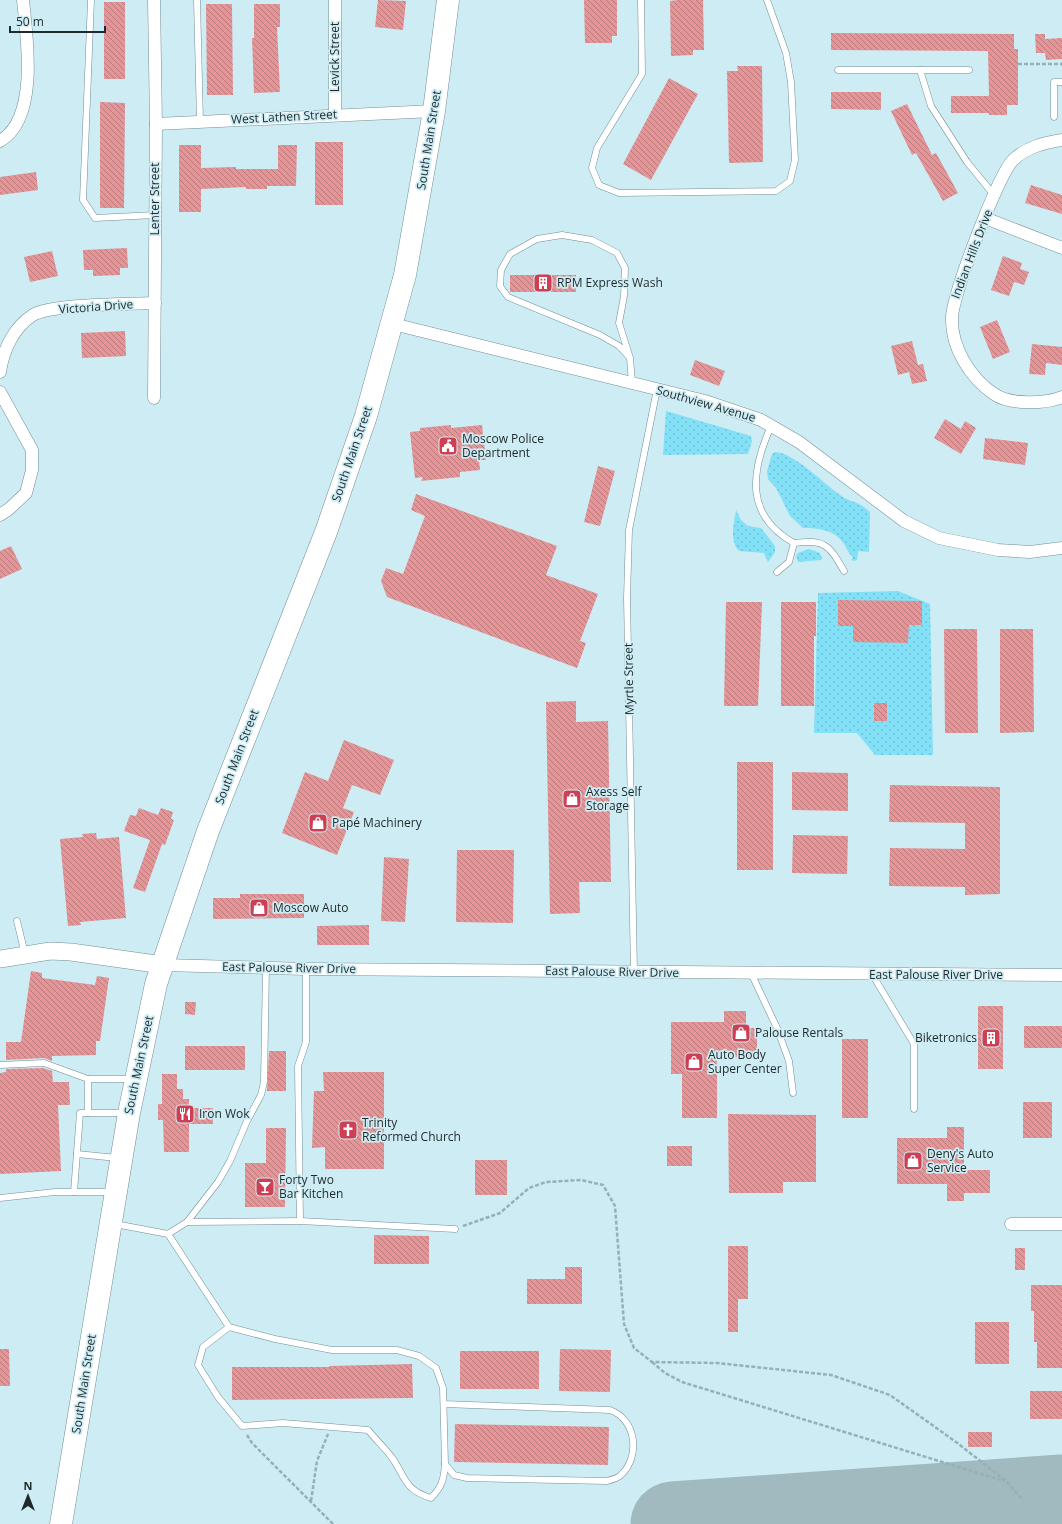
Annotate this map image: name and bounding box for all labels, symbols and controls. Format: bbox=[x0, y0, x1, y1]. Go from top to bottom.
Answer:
scale bar bbox=[10, 8, 105, 34]
text: 50 m bbox=[16, 13, 44, 30]
street label: Levick Street bbox=[326, 22, 343, 92]
street label: South Main Street bbox=[412, 89, 445, 191]
street label: West Lathen Street bbox=[230, 105, 337, 128]
street label: Lenter Street bbox=[146, 163, 163, 235]
street label: Indian Hills Drive bbox=[947, 206, 996, 301]
building icon: RPM Express Wash bbox=[532, 272, 554, 294]
place label: RPM Express Wash bbox=[557, 274, 663, 291]
street label: Victoria Drive bbox=[58, 295, 134, 318]
street label: Southview Avenue bbox=[654, 381, 758, 426]
street label: South Main Street bbox=[327, 404, 376, 504]
place label: Moscow Police Department bbox=[462, 430, 544, 461]
public building icon: Moscow Police Department bbox=[437, 435, 459, 457]
street label: Myrtle Street bbox=[619, 643, 638, 715]
street label: South Main Street bbox=[211, 707, 262, 807]
place label: Axess Self Storage bbox=[586, 783, 643, 814]
shop icon: Axess Self Storage bbox=[561, 788, 583, 810]
shop icon: Papé Machinery bbox=[307, 812, 329, 834]
place label: Papé Machinery bbox=[332, 814, 423, 831]
shop icon: Moscow Auto bbox=[248, 897, 270, 919]
place label: Moscow Auto bbox=[273, 899, 349, 916]
street label: East Palouse River Drive bbox=[222, 958, 356, 977]
street label: East Palouse River Drive bbox=[545, 962, 679, 981]
street label: East Palouse River Drive bbox=[869, 966, 1003, 983]
street label: South Main Street bbox=[120, 1014, 157, 1116]
shop icon: Palouse Rentals bbox=[730, 1022, 752, 1044]
place label: Palouse Rentals bbox=[755, 1024, 844, 1041]
building icon: Biketronics bbox=[980, 1027, 1002, 1049]
place label: Biketronics bbox=[915, 1029, 977, 1046]
place label: Auto Body Super Center bbox=[708, 1046, 782, 1077]
shop icon: Auto Body Super Center bbox=[683, 1051, 705, 1073]
restaurant icon: Iron Wok bbox=[174, 1103, 196, 1125]
place label: Iron Wok bbox=[199, 1105, 250, 1122]
place label: Trinity Reformed Church bbox=[362, 1114, 461, 1145]
church icon: Trinity Reformed Church bbox=[337, 1119, 359, 1141]
place label: Deny's Auto Service bbox=[927, 1145, 994, 1176]
shop icon: Deny's Auto Service bbox=[902, 1150, 924, 1172]
place label: Forty Two Bar Kitchen bbox=[279, 1171, 343, 1202]
bar icon: Forty Two Bar Kitchen bbox=[254, 1176, 276, 1198]
street label: South Main Street bbox=[67, 1333, 100, 1435]
north arrow bbox=[8, 1476, 48, 1516]
text: N bbox=[24, 1478, 32, 1493]

